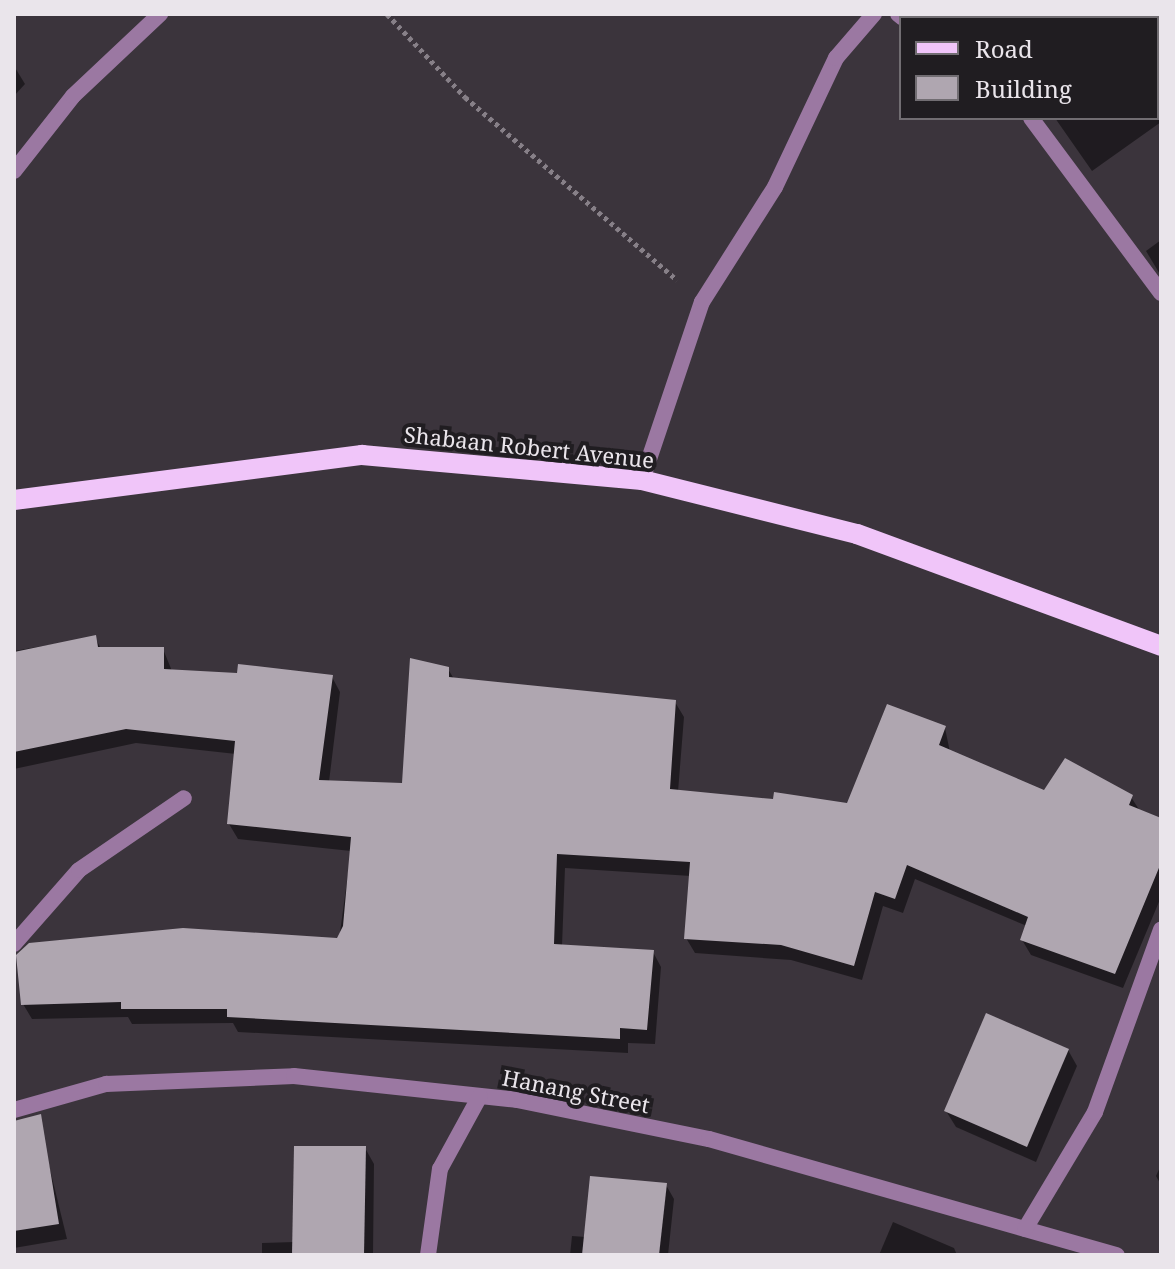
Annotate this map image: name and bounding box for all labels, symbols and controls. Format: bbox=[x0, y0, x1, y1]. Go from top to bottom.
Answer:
legend bbox=[899, 16, 1159, 120]
text: Road bbox=[975, 32, 1033, 65]
text: Building bbox=[975, 72, 1072, 105]
street label: Shabaan Robert Avenue bbox=[403, 421, 655, 473]
street label: Hanang Street bbox=[500, 1064, 652, 1118]

